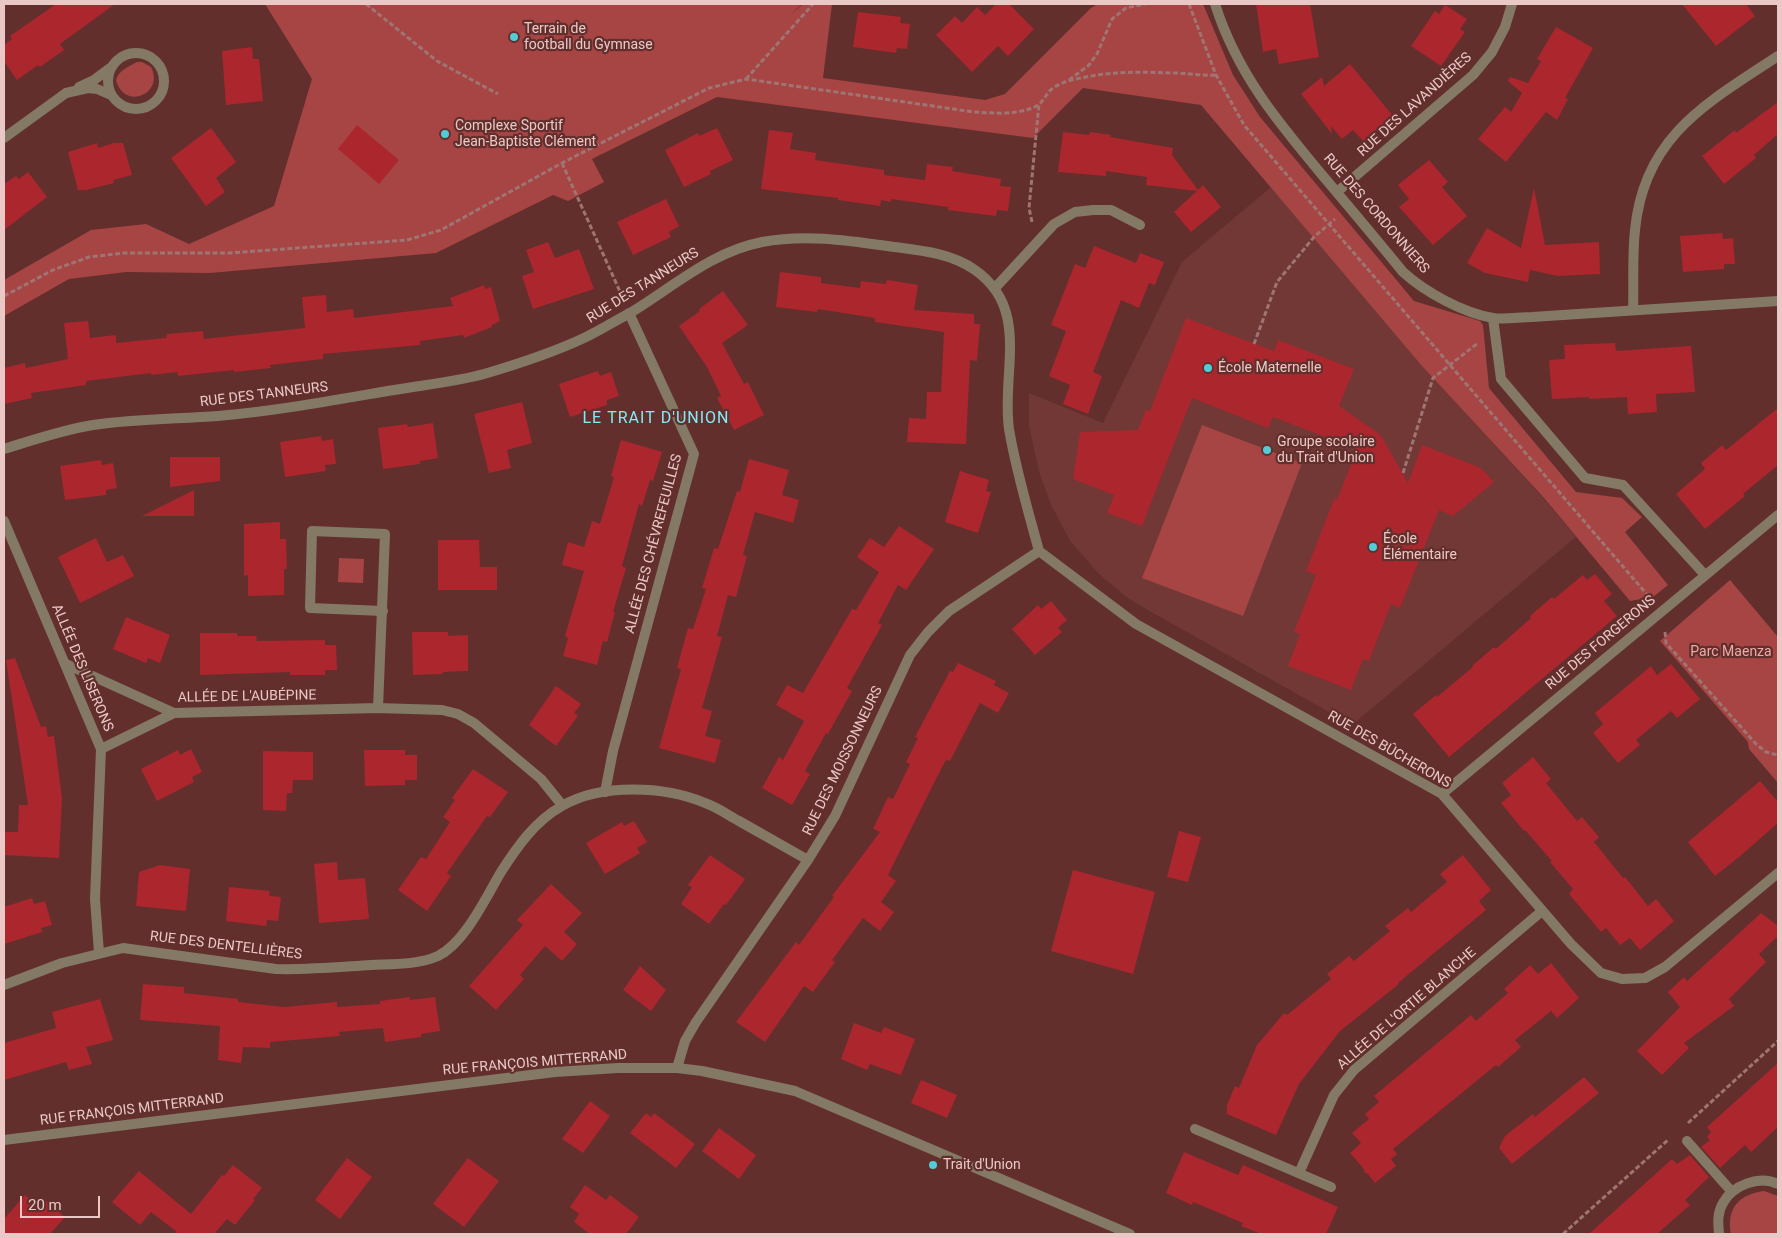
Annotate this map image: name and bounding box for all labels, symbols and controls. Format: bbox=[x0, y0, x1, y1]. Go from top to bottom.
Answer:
place label: Terrain de football du Gymnase bbox=[524, 21, 653, 54]
marker: Terrain de football du Gymnase bbox=[508, 31, 520, 43]
street label: RUE DES LAVANDIÈRES bbox=[1355, 49, 1475, 161]
place label: Complexe Sportif Jean-Baptiste Clément bbox=[455, 118, 596, 150]
marker: Complexe Sportif Jean-Baptiste Clément bbox=[439, 128, 451, 140]
street label: RUE DES CORDONNIERS bbox=[1319, 151, 1433, 277]
street label: RUE DES TANNEURS bbox=[584, 245, 702, 327]
place label: École Maternelle bbox=[1218, 360, 1321, 376]
marker: École Maternelle bbox=[1202, 362, 1214, 374]
street label: RUE DES TANNEURS bbox=[199, 379, 329, 411]
district label: LE TRAIT D'UNION bbox=[580, 409, 732, 429]
place label: Groupe scolaire du Trait d'Union bbox=[1277, 434, 1375, 467]
marker: Groupe scolaire du Trait d'Union bbox=[1261, 444, 1273, 456]
street label: ALLÉE DES CHÉVREFEUILLES bbox=[622, 452, 686, 636]
place label: École Élémentaire bbox=[1383, 531, 1457, 564]
marker: École Élémentaire bbox=[1367, 541, 1379, 553]
street label: RUE DES FORGERONS bbox=[1543, 592, 1659, 694]
street label: ALLÉE DES LISERONS bbox=[48, 602, 116, 734]
park label: Parc Maenza bbox=[1690, 644, 1772, 660]
street label: RUE DES MOISSONNEURS bbox=[800, 684, 886, 838]
street label: ALLÉE DE L'AUBÉPINE bbox=[177, 687, 317, 707]
street label: RUE DES BÛCHERONS bbox=[1324, 708, 1454, 792]
street label: RUE DES DENTELLIÈRES bbox=[149, 928, 303, 964]
street label: ALLÉE DE L'ORTIE BLANCHE bbox=[1334, 944, 1480, 1074]
street label: RUE FRANÇOIS MITTERRAND bbox=[442, 1047, 628, 1079]
street label: RUE FRANÇOIS MITTERRAND bbox=[39, 1090, 225, 1130]
place label: Trait d'Union bbox=[943, 1157, 1021, 1173]
marker: Trait d'Union bbox=[927, 1159, 939, 1171]
scale bar bbox=[22, 1186, 102, 1218]
text: 20 m bbox=[28, 1196, 62, 1214]

